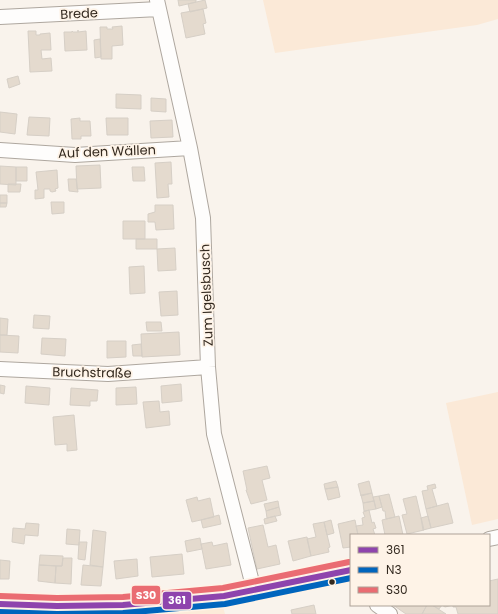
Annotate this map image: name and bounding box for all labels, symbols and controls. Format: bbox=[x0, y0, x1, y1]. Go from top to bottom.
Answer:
street label: Brede bbox=[60, 3, 98, 24]
street label: Auf den Wällen bbox=[58, 140, 156, 163]
street label: Zum Igelsbusch bbox=[195, 244, 218, 346]
street label: Bruchstraße bbox=[52, 362, 132, 383]
legend bbox=[350, 534, 490, 606]
text: 361 bbox=[386, 541, 405, 558]
text: N3 bbox=[386, 561, 402, 578]
unlabelled marker bbox=[327, 577, 337, 587]
text: S30 bbox=[386, 581, 408, 598]
line badge: S30 bbox=[131, 585, 161, 605]
text: S30 bbox=[136, 587, 156, 603]
line badge: 361 bbox=[162, 591, 192, 610]
text: 361 bbox=[168, 592, 186, 608]

